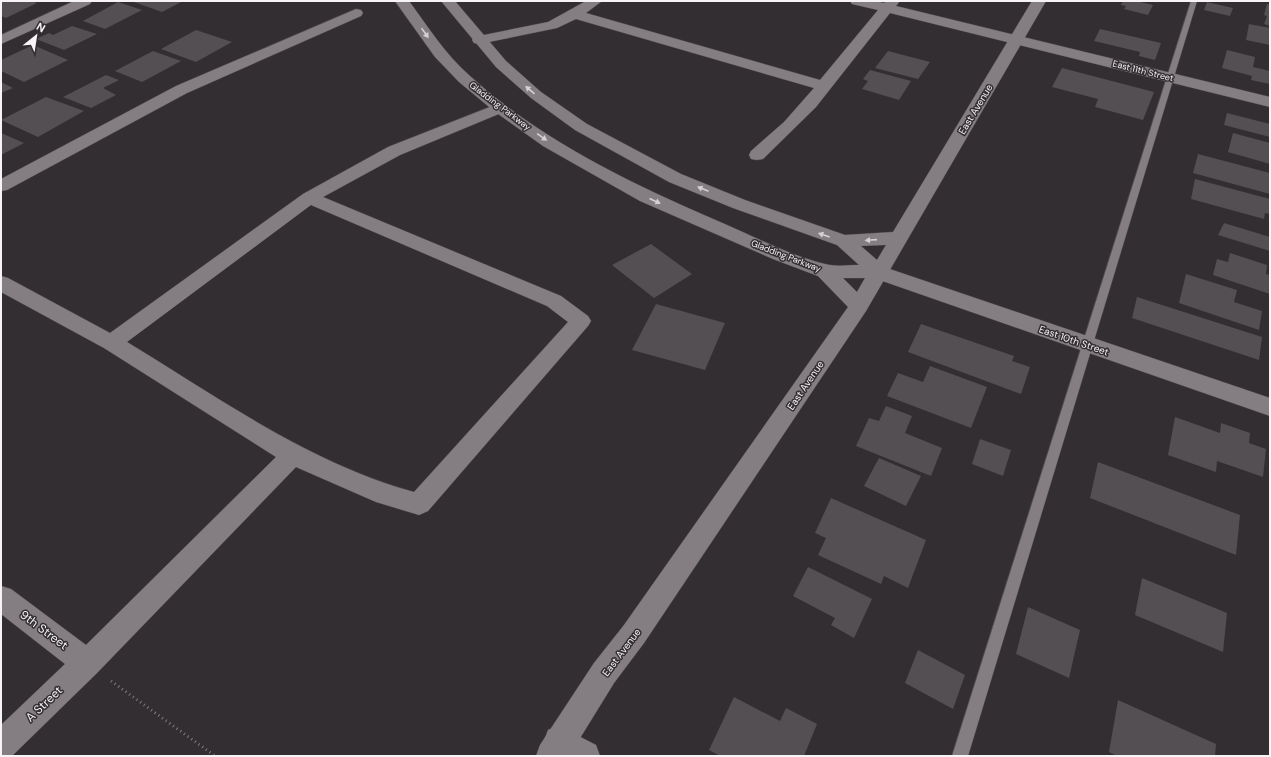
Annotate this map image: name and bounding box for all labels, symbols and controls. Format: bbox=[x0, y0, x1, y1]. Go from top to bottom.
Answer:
north arrow bbox=[16, 16, 56, 56]
text: N bbox=[34, 19, 48, 35]
one-way arrow bbox=[421, 28, 429, 38]
street label: East 11th Street bbox=[1111, 58, 1175, 84]
street label: Gladding Parkway bbox=[467, 79, 533, 133]
street label: East Avenue bbox=[955, 81, 996, 137]
one-way arrow bbox=[525, 85, 535, 94]
one-way arrow bbox=[537, 133, 547, 141]
one-way arrow bbox=[697, 186, 708, 192]
one-way arrow bbox=[649, 199, 661, 205]
one-way arrow bbox=[818, 232, 830, 238]
one-way arrow bbox=[865, 236, 877, 243]
street label: Gladding Parkway bbox=[749, 237, 823, 275]
street label: East 10th Street bbox=[1037, 322, 1111, 359]
street label: East Avenue bbox=[784, 358, 827, 412]
street label: 9th Street bbox=[17, 607, 72, 654]
street label: East Avenue bbox=[599, 626, 644, 679]
street label: A Street bbox=[22, 682, 66, 725]

